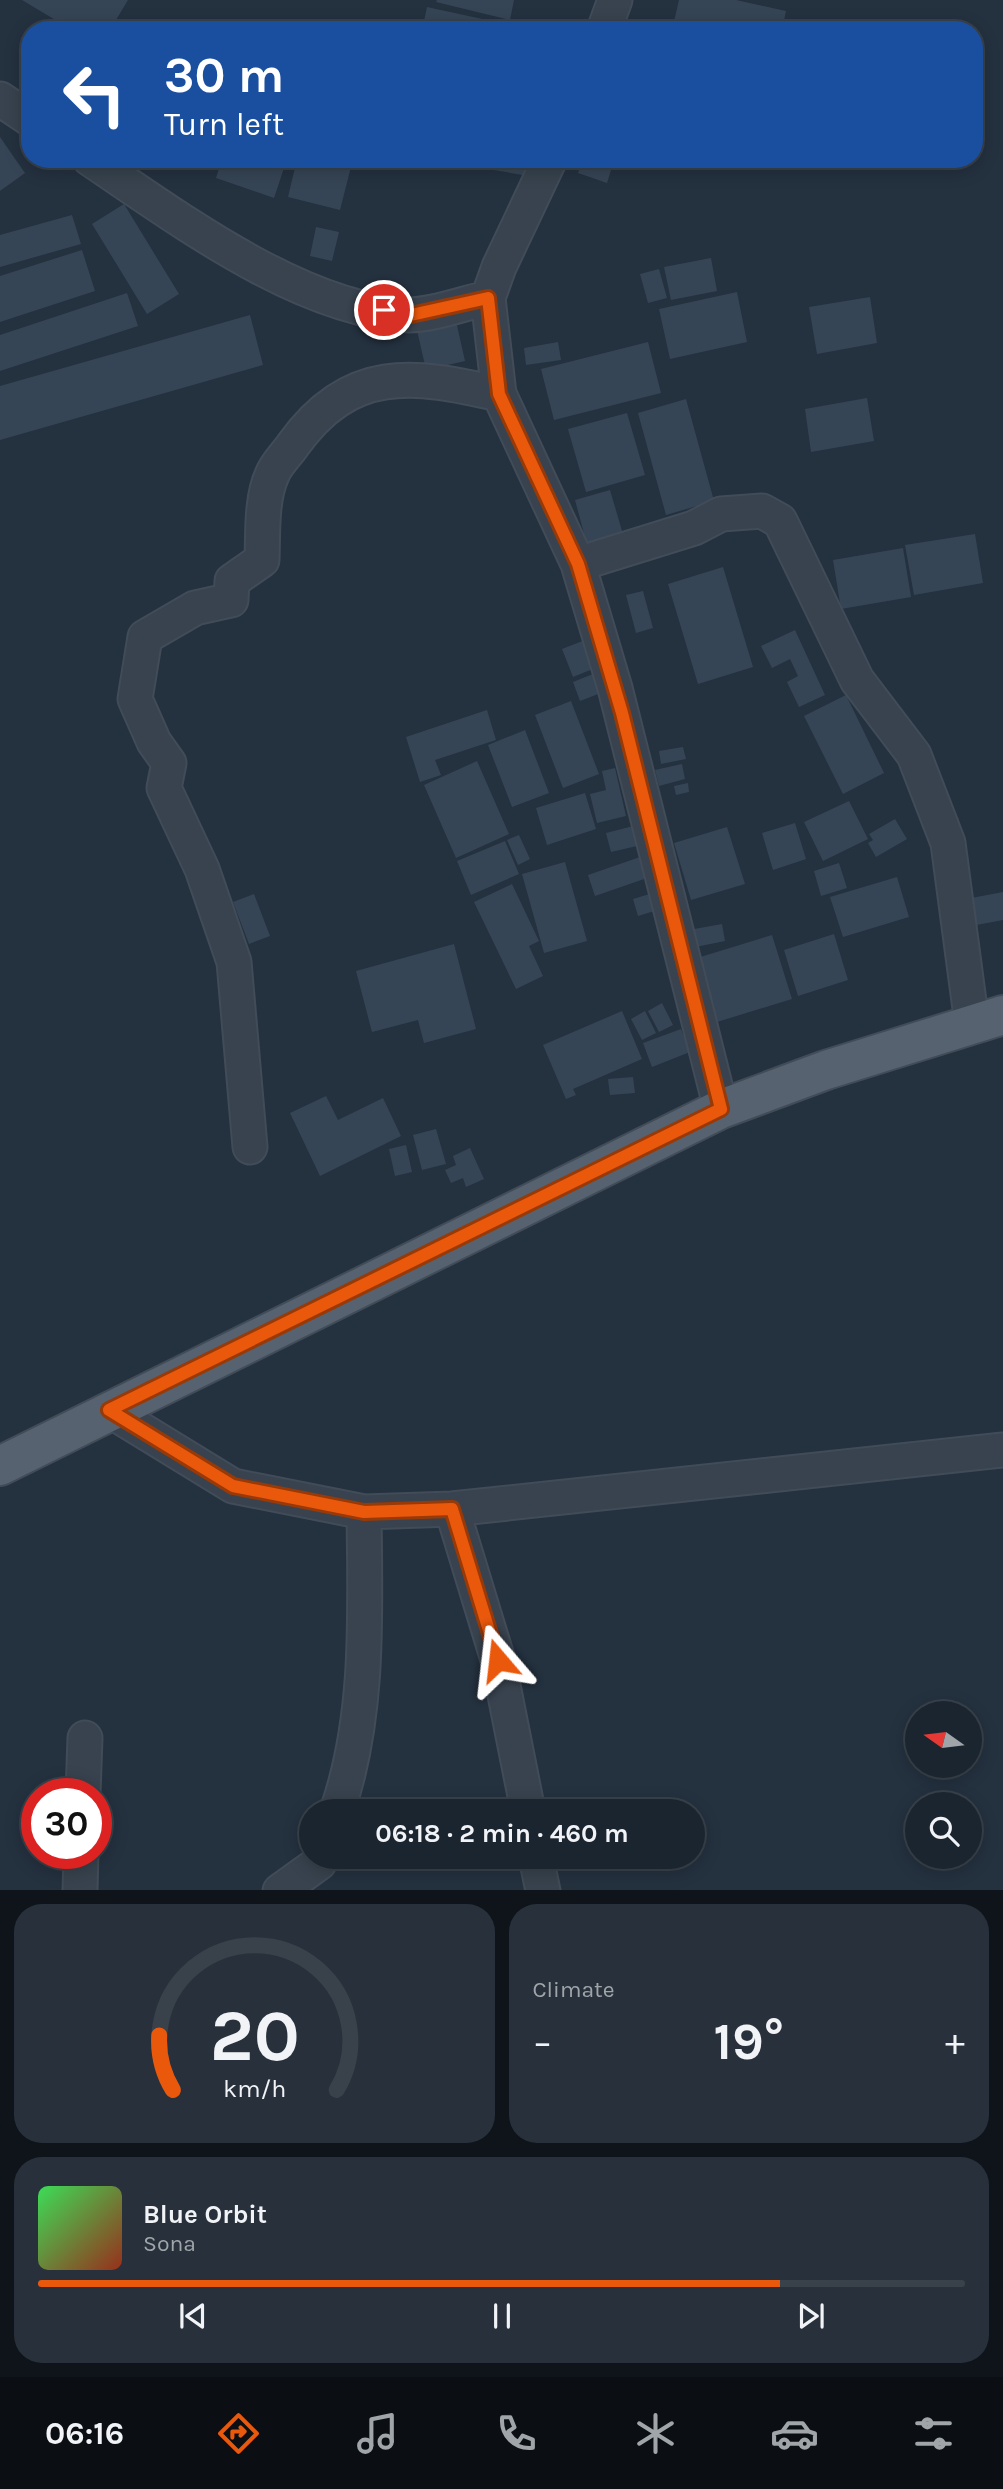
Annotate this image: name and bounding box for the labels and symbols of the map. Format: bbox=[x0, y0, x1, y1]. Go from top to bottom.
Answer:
pin bbox=[354, 280, 414, 340]
position arrow bbox=[461, 1623, 535, 1697]
north arrow bbox=[905, 1701, 982, 1778]
speed limit sign: 30 bbox=[21, 1778, 112, 1869]

